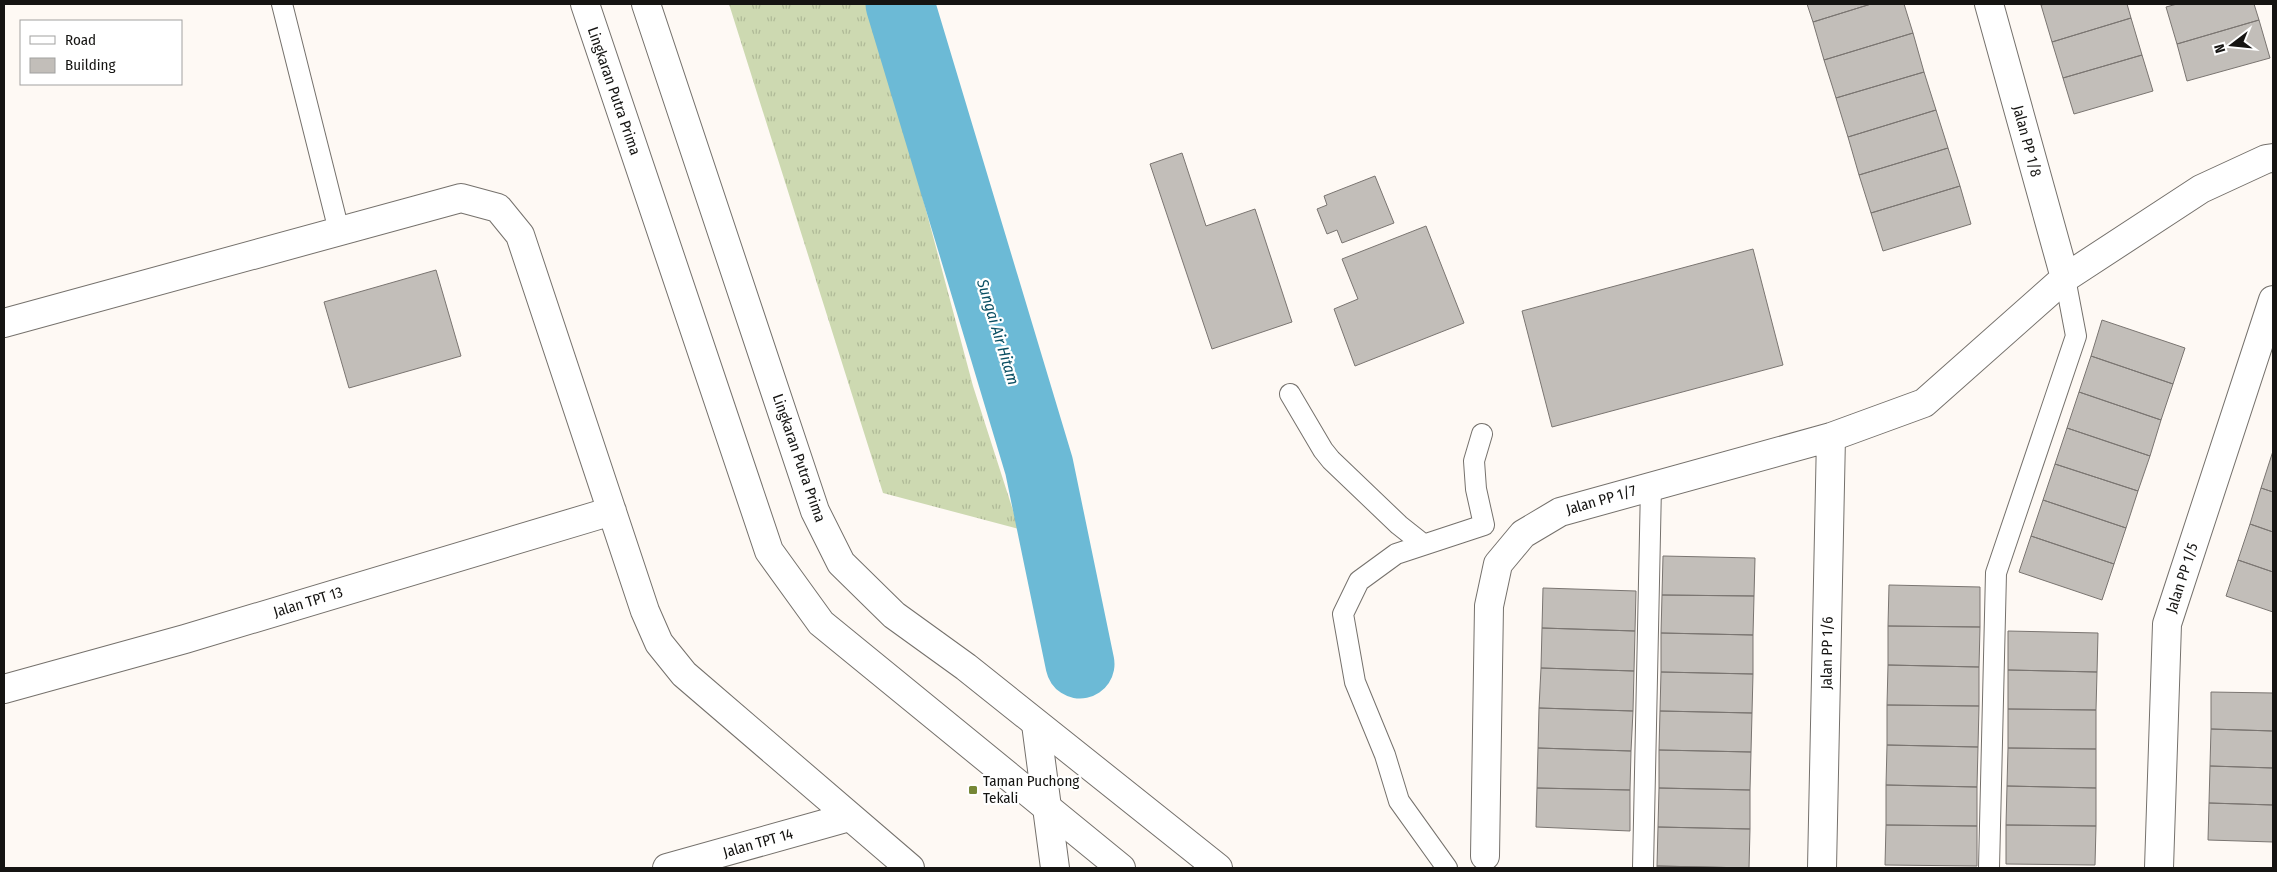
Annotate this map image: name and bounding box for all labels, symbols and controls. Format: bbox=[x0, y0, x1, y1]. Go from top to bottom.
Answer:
legend bbox=[20, 20, 182, 85]
north arrow bbox=[2207, 20, 2257, 70]
street label: Lingkaran Putra Prima bbox=[584, 25, 644, 157]
text: Road bbox=[65, 31, 96, 49]
text: N bbox=[2211, 42, 2229, 55]
text: Building bbox=[65, 56, 116, 74]
street label: Jalan PP 1/8 bbox=[2009, 103, 2045, 179]
water label: Sungai Air Hitam bbox=[973, 276, 1023, 387]
street label: Lingkaran Putra Prima bbox=[769, 392, 829, 524]
street label: Jalan PP 1/7 bbox=[1564, 481, 1638, 519]
street label: Jalan PP 1/5 bbox=[2162, 541, 2202, 615]
street label: Jalan TPT 13 bbox=[271, 583, 345, 621]
street label: Jalan PP 1/6 bbox=[1817, 616, 1837, 690]
place label: Taman Puchong Tekali bbox=[983, 772, 1079, 807]
marker: Taman Puchong Tekali bbox=[967, 784, 979, 796]
street label: Jalan TPT 14 bbox=[721, 824, 795, 862]

